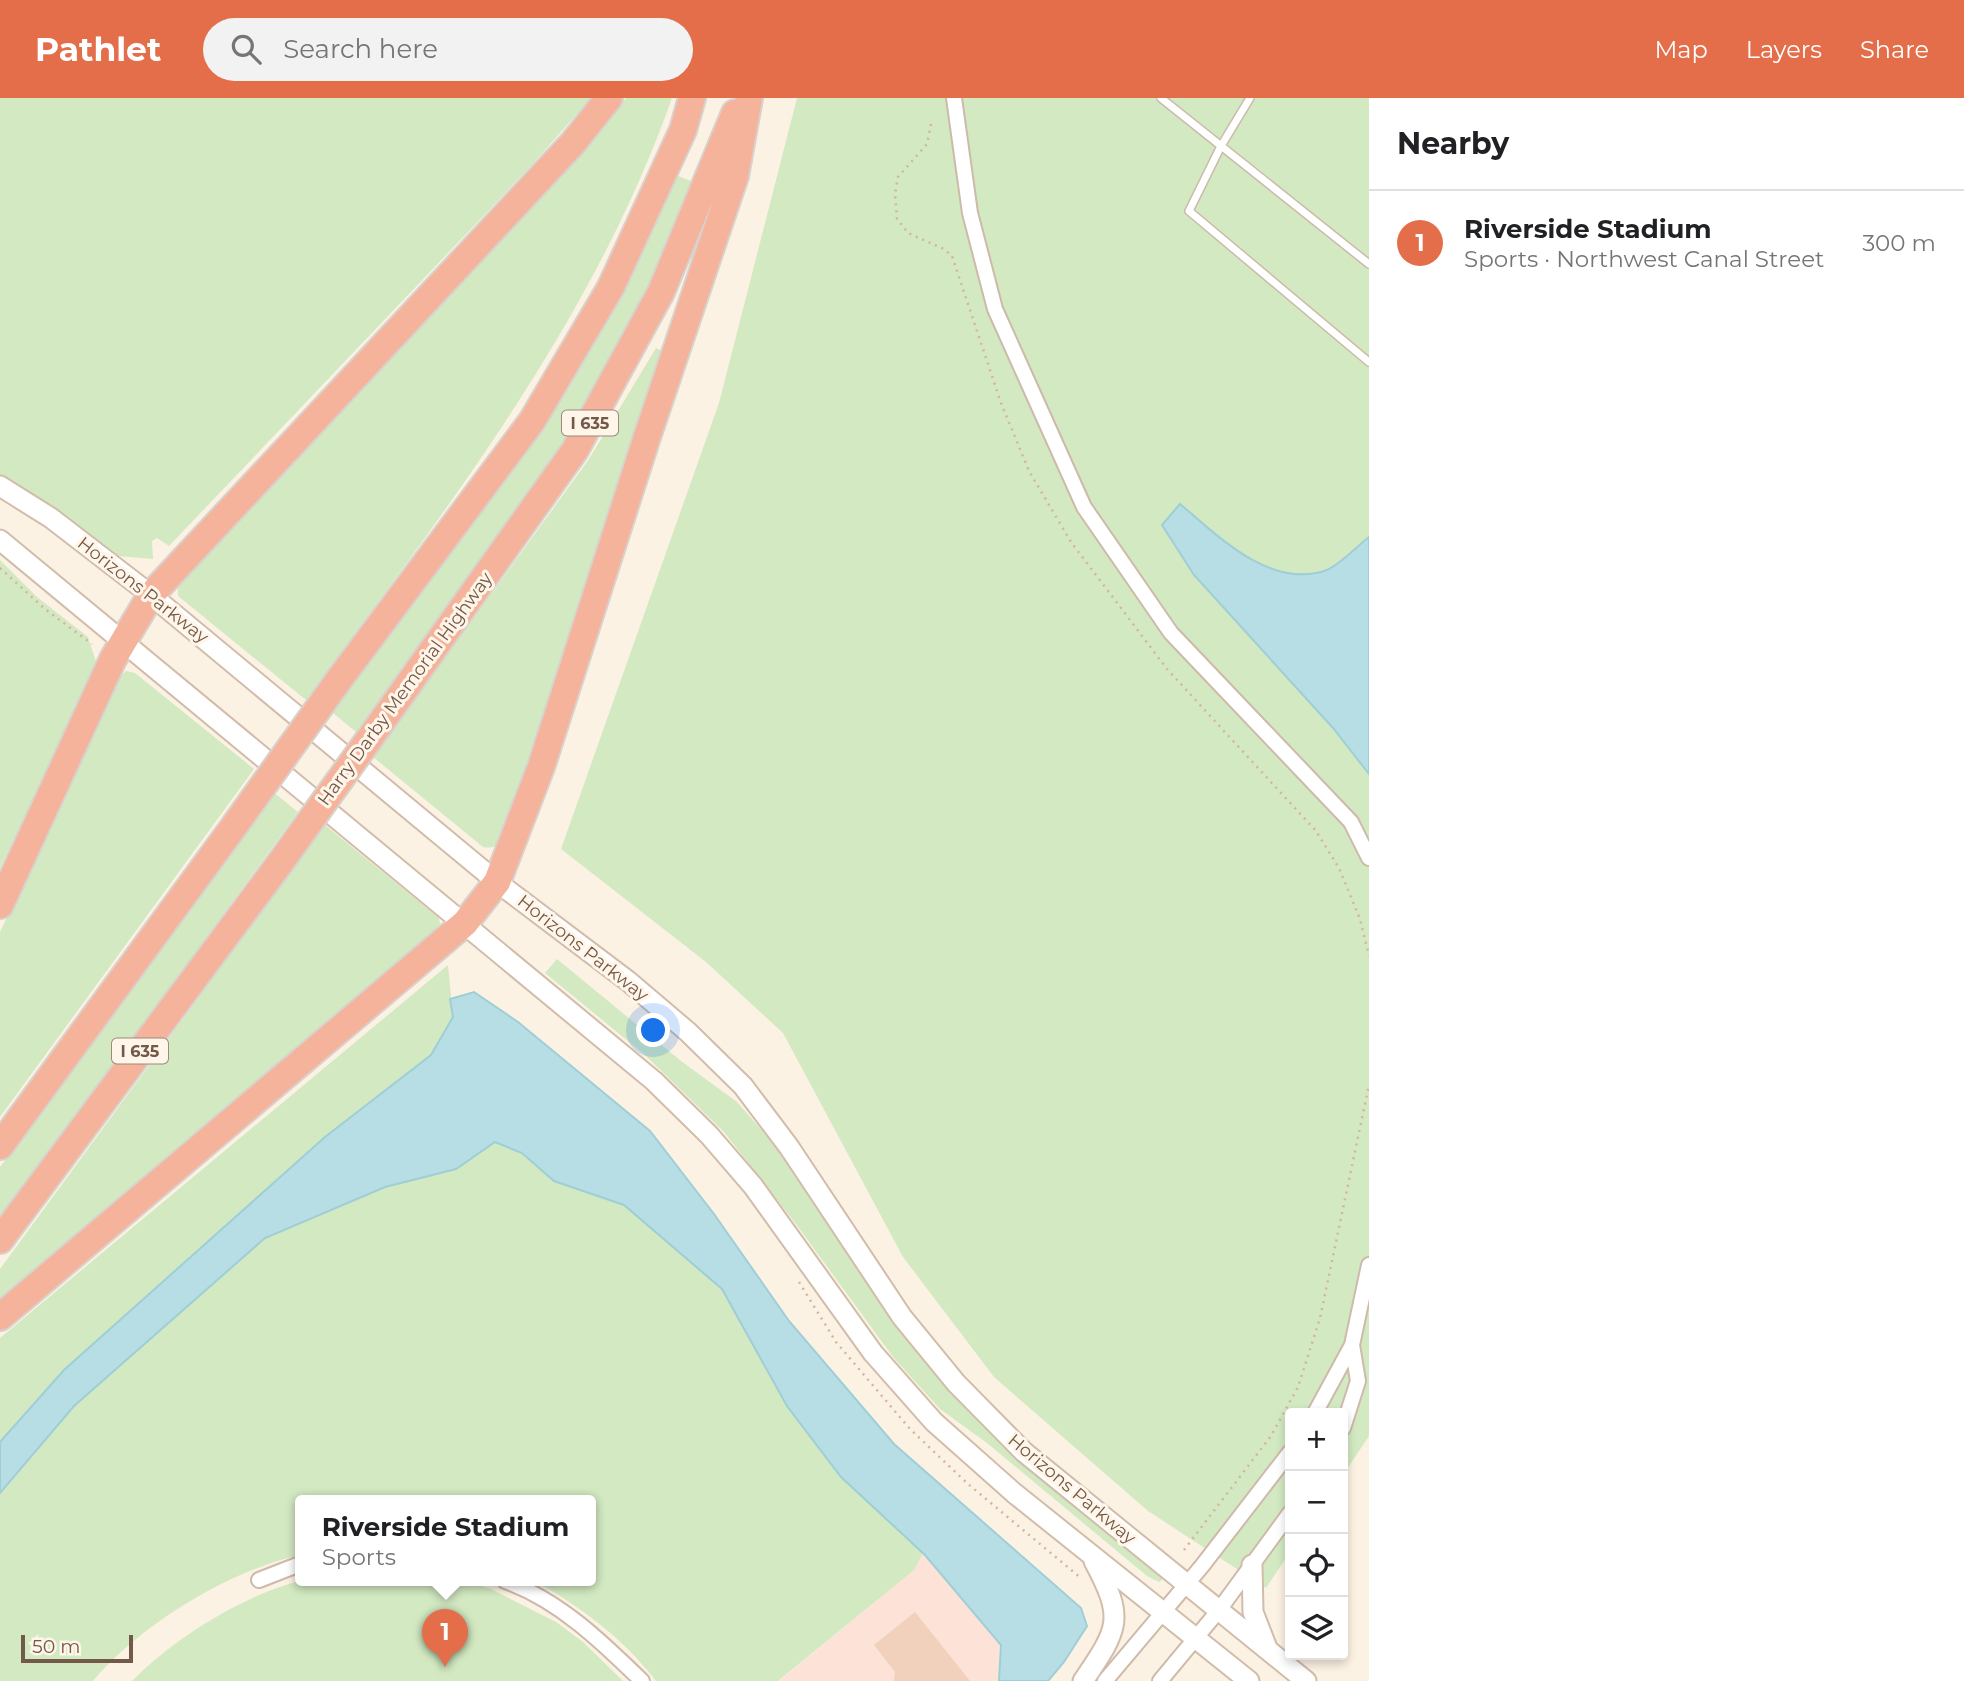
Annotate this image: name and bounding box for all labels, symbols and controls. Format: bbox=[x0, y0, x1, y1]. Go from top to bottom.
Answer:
search box bbox=[203, 18, 693, 81]
text: Pathlet bbox=[35, 29, 161, 69]
icon: search bbox=[227, 30, 265, 68]
text: Search here bbox=[283, 33, 438, 65]
text: Map bbox=[1654, 35, 1708, 64]
text: Layers bbox=[1746, 35, 1822, 64]
text: Share bbox=[1860, 35, 1929, 64]
text: Nearby bbox=[1397, 125, 1509, 162]
text: Riverside Stadium bbox=[1464, 213, 1712, 245]
text: 1 bbox=[1415, 229, 1425, 257]
text: 300 m bbox=[1862, 229, 1936, 257]
text: Sports · Northwest Canal Street bbox=[1464, 245, 1824, 273]
road number: I 635 bbox=[562, 410, 618, 436]
street label: Horizons Parkway bbox=[73, 532, 213, 648]
street label: Harry Darby Memorial Highway bbox=[313, 568, 497, 810]
street label: Horizons Parkway bbox=[513, 890, 653, 1006]
your location bbox=[636, 1013, 670, 1047]
road number: I 635 bbox=[112, 1038, 168, 1063]
map controls bbox=[1285, 1408, 1348, 1660]
button: + bbox=[1285, 1408, 1348, 1471]
street label: Horizons Parkway bbox=[1004, 1429, 1141, 1549]
button: − bbox=[1285, 1471, 1348, 1534]
popup bbox=[295, 1495, 596, 1586]
text: Riverside Stadium bbox=[322, 1511, 569, 1543]
button: locate bbox=[1285, 1534, 1348, 1597]
text: Sports bbox=[322, 1543, 396, 1571]
button: layers bbox=[1285, 1597, 1348, 1660]
pin: 1 bbox=[422, 1609, 468, 1667]
scale bar bbox=[21, 1632, 133, 1664]
text: 50 m bbox=[32, 1635, 80, 1658]

